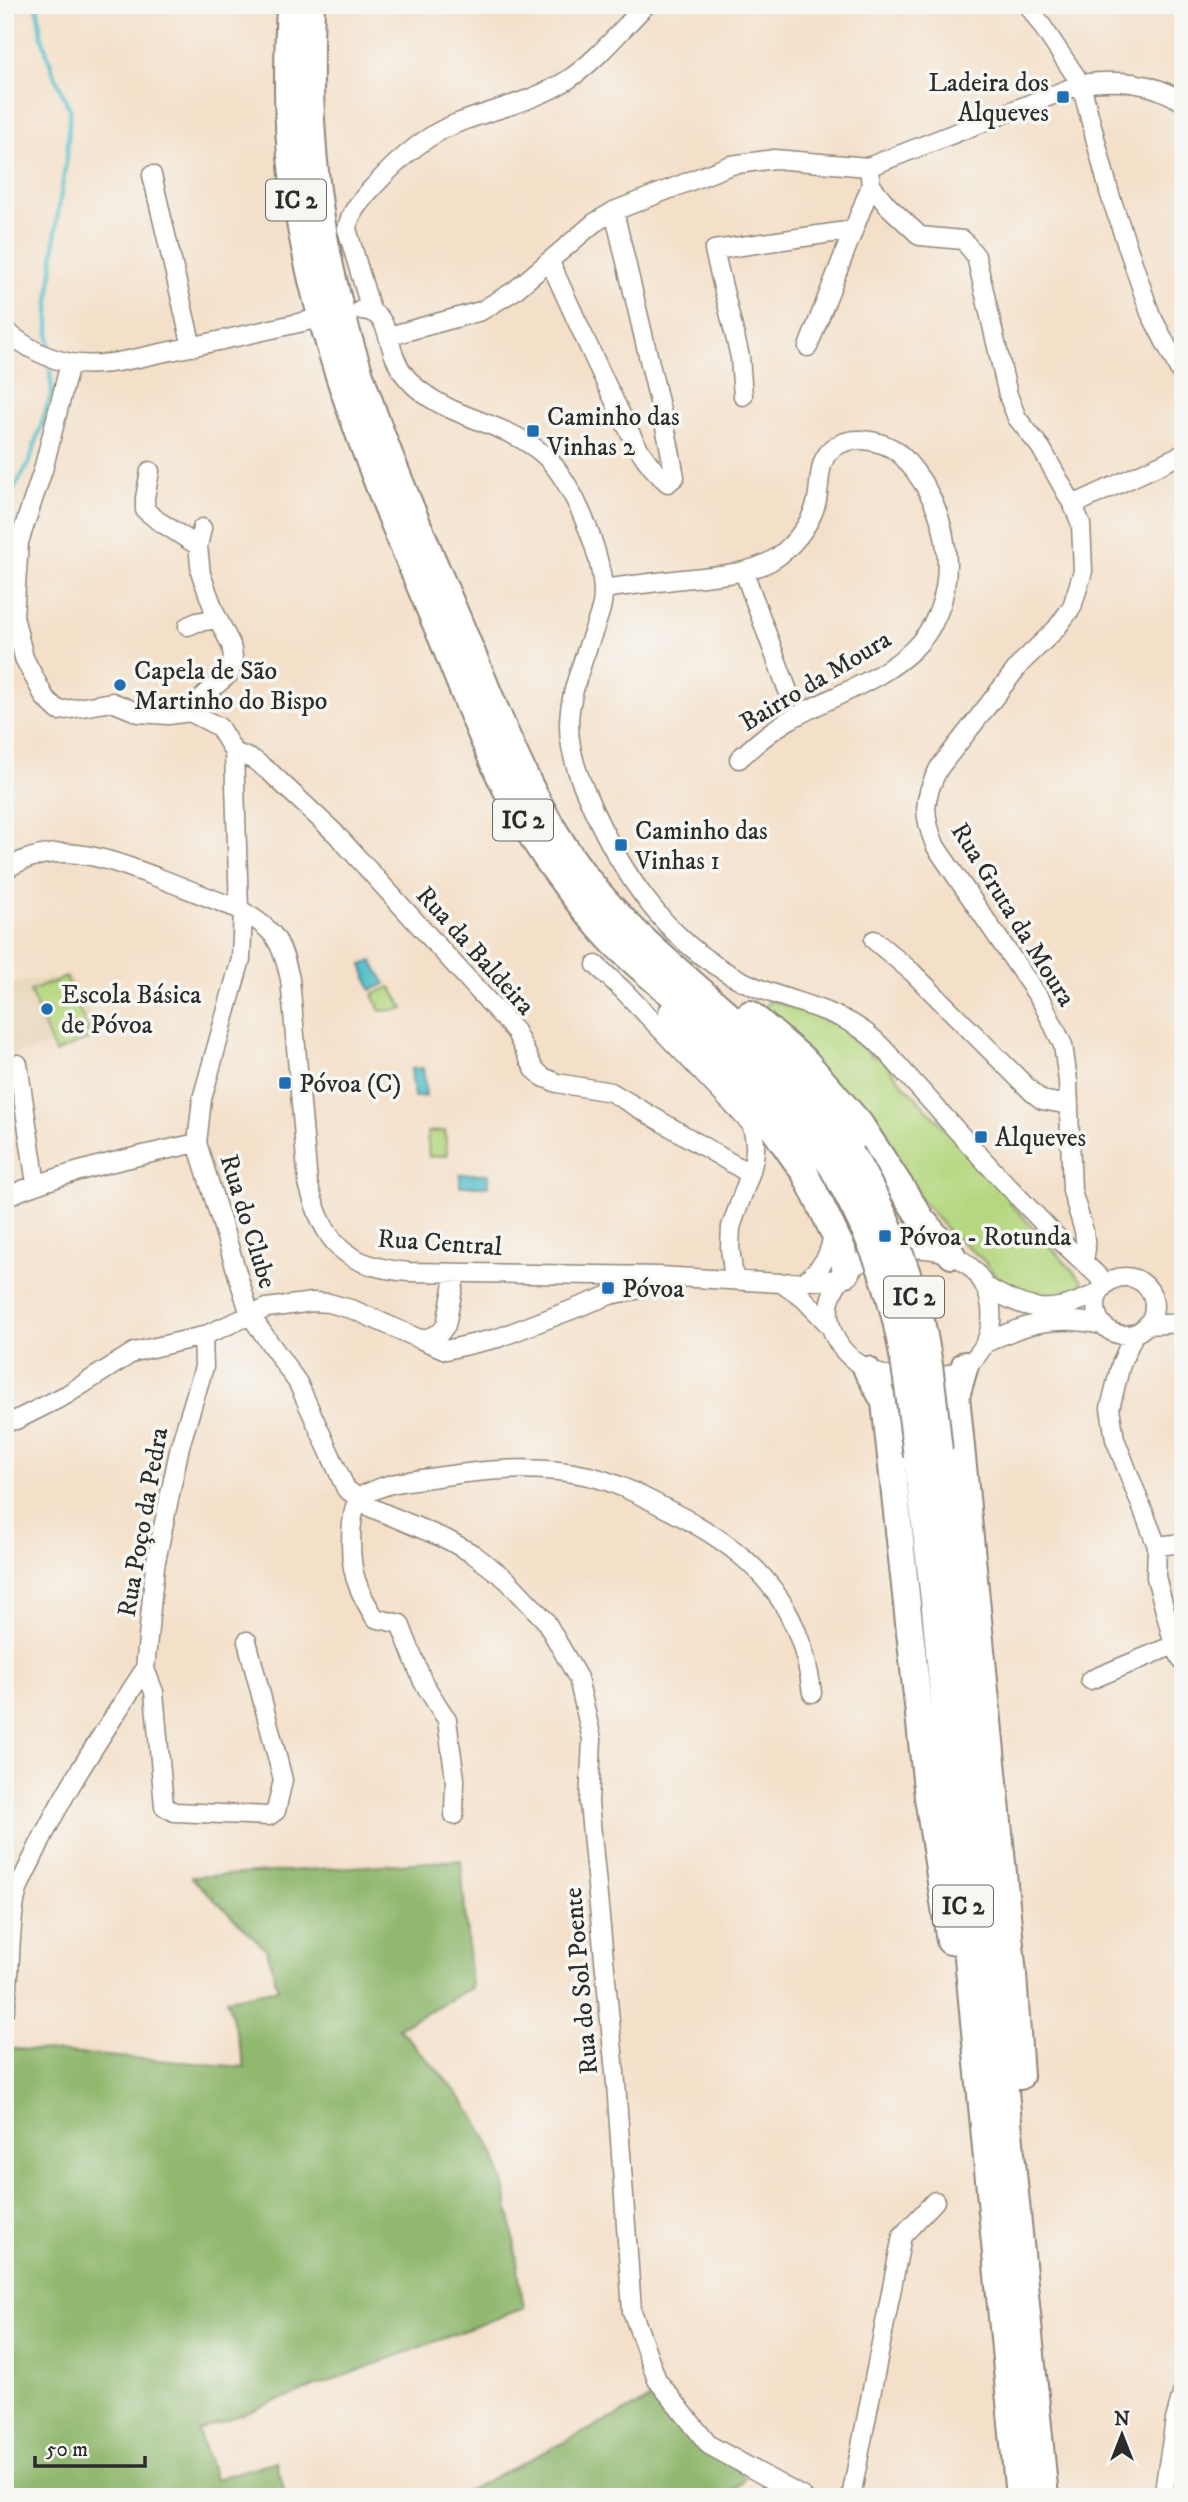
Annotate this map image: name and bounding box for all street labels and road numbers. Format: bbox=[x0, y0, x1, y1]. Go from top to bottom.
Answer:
road number: IC 2 bbox=[266, 180, 326, 220]
street label: Bairro da Moura bbox=[734, 623, 897, 739]
road number: IC 2 bbox=[493, 800, 553, 840]
street label: Rua Gruta da Moura bbox=[943, 817, 1083, 1013]
street label: Rua da Baldeira bbox=[408, 880, 542, 1022]
street label: Rua do Clube bbox=[212, 1151, 284, 1292]
street label: Rua Central bbox=[376, 1223, 503, 1264]
road number: IC 2 bbox=[884, 1276, 944, 1317]
street label: Rua Poço da Pedra bbox=[111, 1425, 176, 1620]
road number: IC 2 bbox=[933, 1885, 993, 1926]
street label: Rua do Sol Poente bbox=[557, 1886, 606, 2076]

